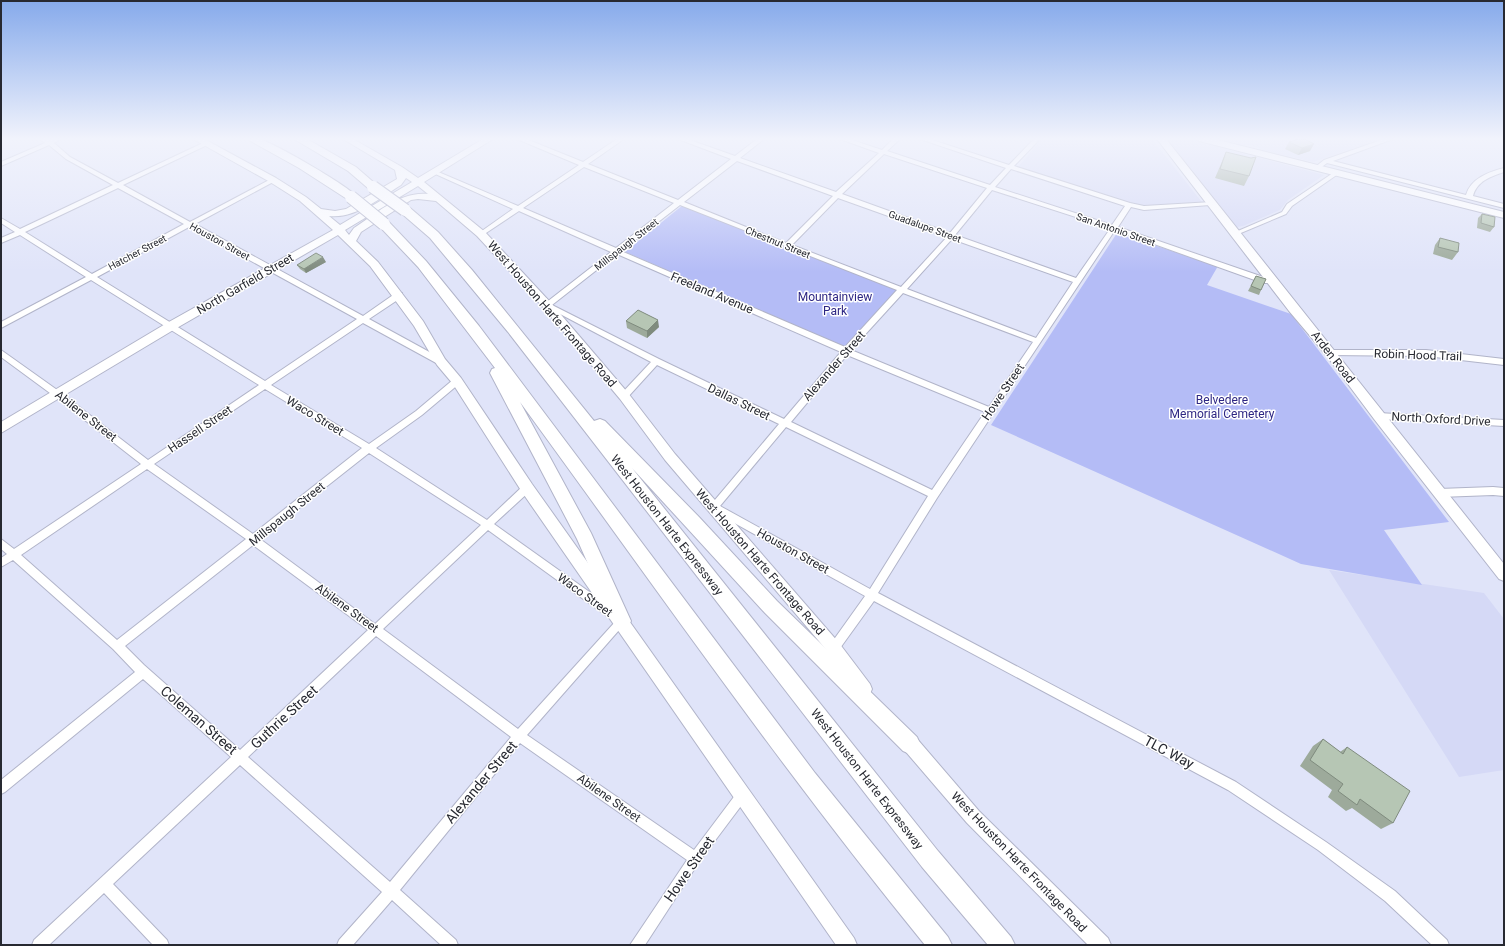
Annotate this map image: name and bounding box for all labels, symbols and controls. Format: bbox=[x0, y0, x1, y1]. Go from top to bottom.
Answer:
street label: Guadalupe Street bbox=[887, 208, 963, 245]
street label: San Antonio Street bbox=[1075, 211, 1157, 248]
street label: Millspaugh Street bbox=[592, 216, 660, 273]
street label: Houston Street bbox=[188, 220, 252, 262]
street label: Chestnut Street bbox=[744, 224, 812, 260]
street label: Hatcher Street bbox=[106, 233, 168, 272]
street label: West Houston Harte Frontage Road bbox=[485, 238, 619, 390]
street label: North Garfield Street bbox=[194, 251, 296, 317]
street label: Freeland Avenue bbox=[669, 269, 755, 317]
park label: Mountainview Park bbox=[798, 290, 872, 318]
street label: Alexander Street bbox=[800, 328, 868, 404]
street label: Arden Road bbox=[1308, 328, 1358, 386]
street label: Robin Hood Trail bbox=[1374, 346, 1462, 364]
street label: Howe Street bbox=[979, 361, 1027, 423]
street label: Dallas Street bbox=[706, 381, 773, 423]
street label: Abilene Street bbox=[52, 388, 120, 444]
street label: Waco Street bbox=[284, 393, 346, 439]
park label: Belvedere Memorial Cemetery bbox=[1170, 393, 1275, 421]
street label: Hassell Street bbox=[165, 402, 235, 456]
street label: North Oxford Drive bbox=[1391, 409, 1491, 429]
street label: West Houston Harte Expressway bbox=[608, 452, 726, 598]
street label: Millspaugh Street bbox=[246, 479, 328, 549]
street label: West Houston Harte Frontage Road bbox=[693, 486, 827, 638]
street label: Houston Street bbox=[755, 525, 831, 577]
street label: Waco Street bbox=[555, 570, 615, 620]
street label: Abilene Street bbox=[313, 580, 381, 636]
street label: Coleman Street bbox=[158, 682, 241, 758]
street label: Guthrie Street bbox=[247, 682, 321, 752]
street label: West Houston Harte Expressway bbox=[808, 706, 926, 852]
street label: TLC Way bbox=[1141, 732, 1197, 772]
street label: Alexander Street bbox=[442, 737, 520, 826]
street label: Abilene Street bbox=[575, 771, 644, 825]
street label: West Houston Harte Frontage Road bbox=[948, 789, 1090, 935]
street label: Howe Street bbox=[661, 833, 718, 905]

